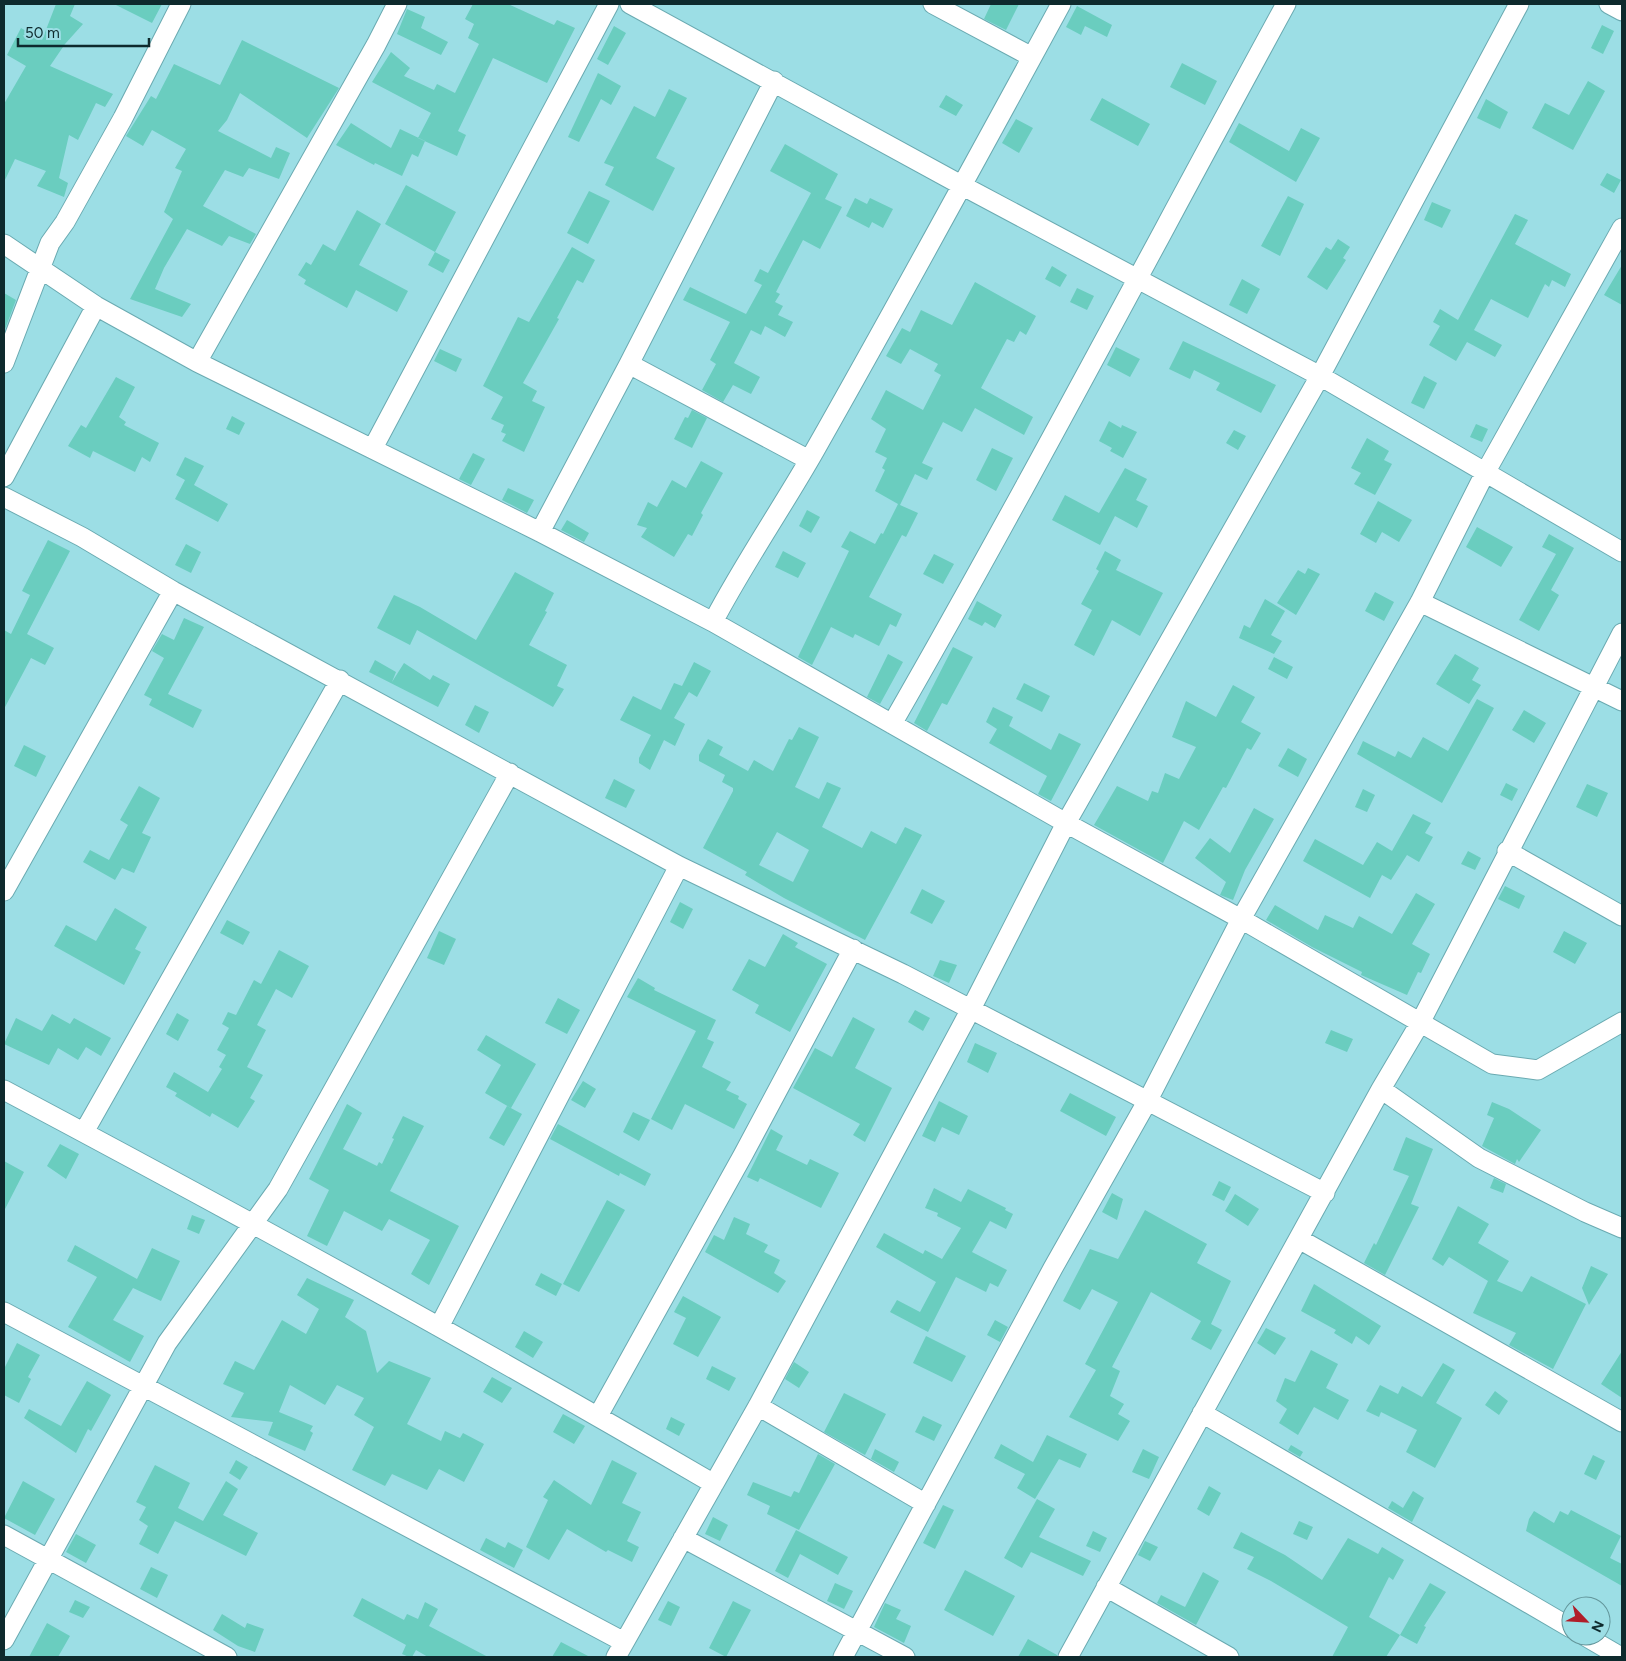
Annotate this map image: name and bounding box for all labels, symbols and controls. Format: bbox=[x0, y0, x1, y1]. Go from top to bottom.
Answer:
scale bar bbox=[18, 15, 149, 47]
text: 50 m bbox=[25, 24, 60, 42]
north arrow bbox=[1561, 1596, 1611, 1646]
text: N bbox=[1587, 1618, 1607, 1635]

